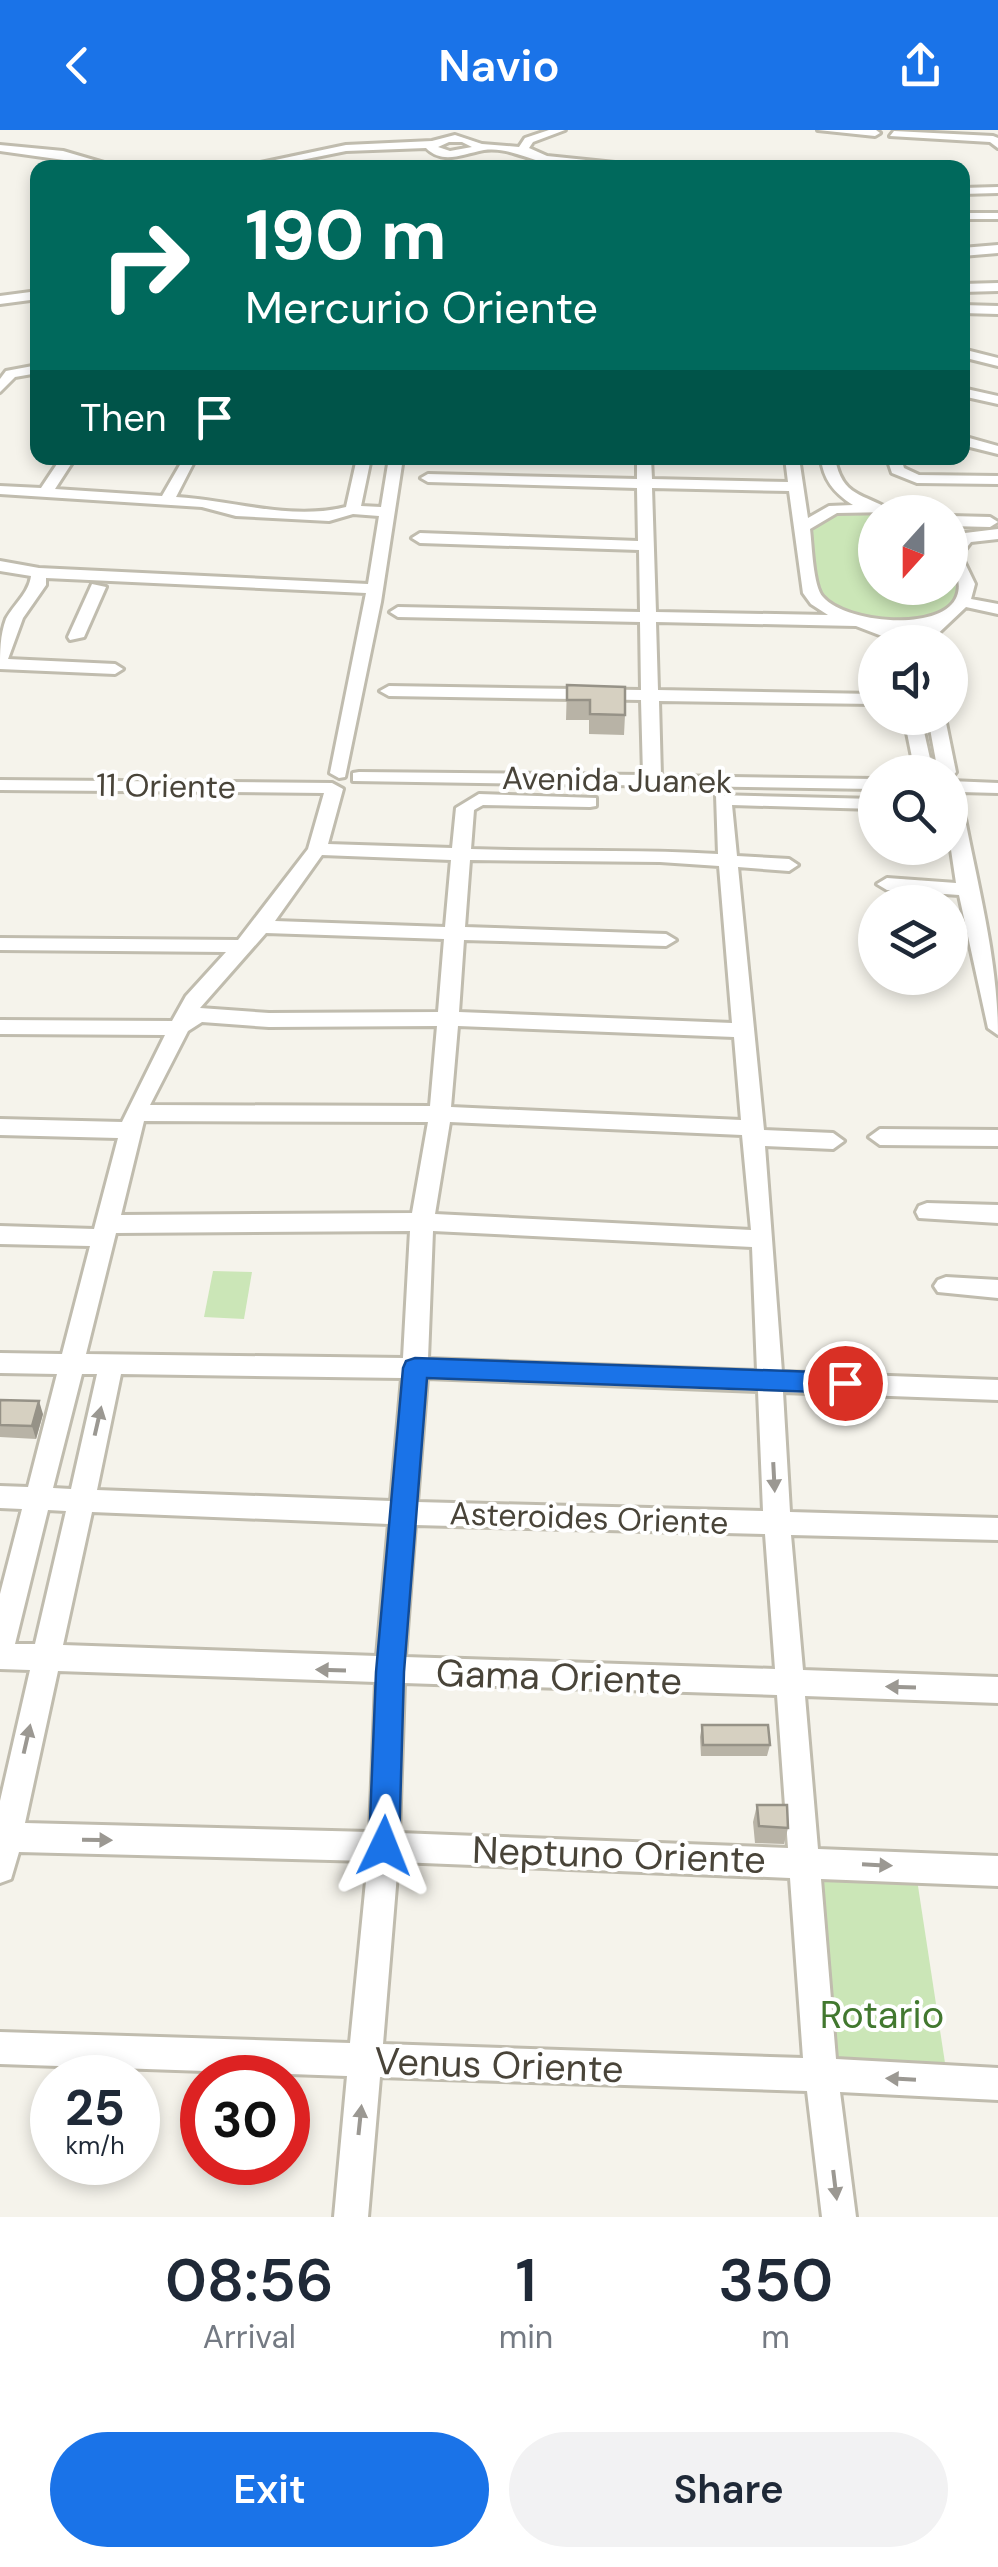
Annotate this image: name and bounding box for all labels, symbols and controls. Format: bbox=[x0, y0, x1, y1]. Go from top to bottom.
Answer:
text: Navio bbox=[438, 36, 560, 95]
icon: back bbox=[50, 38, 105, 93]
icon: share bbox=[893, 38, 948, 93]
text: 190 m bbox=[245, 190, 447, 281]
icon: right bbox=[80, 200, 210, 330]
text: Mercurio Oriente bbox=[245, 278, 598, 337]
icon: arrive bbox=[187, 390, 242, 445]
text: Then bbox=[80, 393, 167, 443]
north arrow bbox=[858, 495, 968, 605]
map controls bbox=[858, 495, 968, 995]
button: sound bbox=[858, 625, 968, 735]
button: search bbox=[858, 755, 968, 865]
street label: Avenida Juanek bbox=[501, 757, 733, 803]
street label: 11 Oriente bbox=[96, 764, 236, 808]
button: layers bbox=[858, 885, 968, 995]
pin bbox=[803, 1341, 888, 1426]
icon: arrive bbox=[818, 1356, 873, 1411]
one-way arrow bbox=[91, 1406, 106, 1437]
one-way arrow bbox=[766, 1462, 782, 1494]
street label: Asteroides Oriente bbox=[449, 1492, 729, 1544]
street label: Gama Oriente bbox=[435, 1648, 683, 1706]
one-way arrow bbox=[314, 1661, 346, 1677]
one-way arrow bbox=[884, 1678, 916, 1694]
one-way arrow bbox=[20, 1723, 35, 1754]
position arrow bbox=[332, 1794, 436, 1898]
street label: Neptuno Oriente bbox=[471, 1825, 767, 1885]
one-way arrow bbox=[82, 1832, 114, 1848]
one-way arrow bbox=[862, 1858, 894, 1874]
park label: Rotario bbox=[820, 1990, 944, 2040]
street label: Venus Oriente bbox=[374, 2036, 624, 2094]
speed limit sign: 30 bbox=[180, 2055, 310, 2185]
one-way arrow bbox=[884, 2071, 916, 2087]
text: 25 bbox=[65, 2075, 125, 2141]
one-way arrow bbox=[353, 2104, 369, 2135]
text: km/h bbox=[65, 2129, 125, 2162]
one-way arrow bbox=[827, 2169, 843, 2201]
text: 08:56 bbox=[165, 2241, 334, 2320]
text: 1 bbox=[515, 2241, 536, 2320]
text: 350 bbox=[718, 2241, 833, 2320]
text: Arrival bbox=[203, 2316, 296, 2358]
text: min bbox=[499, 2316, 553, 2358]
text: m bbox=[761, 2316, 790, 2358]
button: Exit bbox=[50, 2432, 489, 2547]
button: Share bbox=[509, 2432, 948, 2547]

